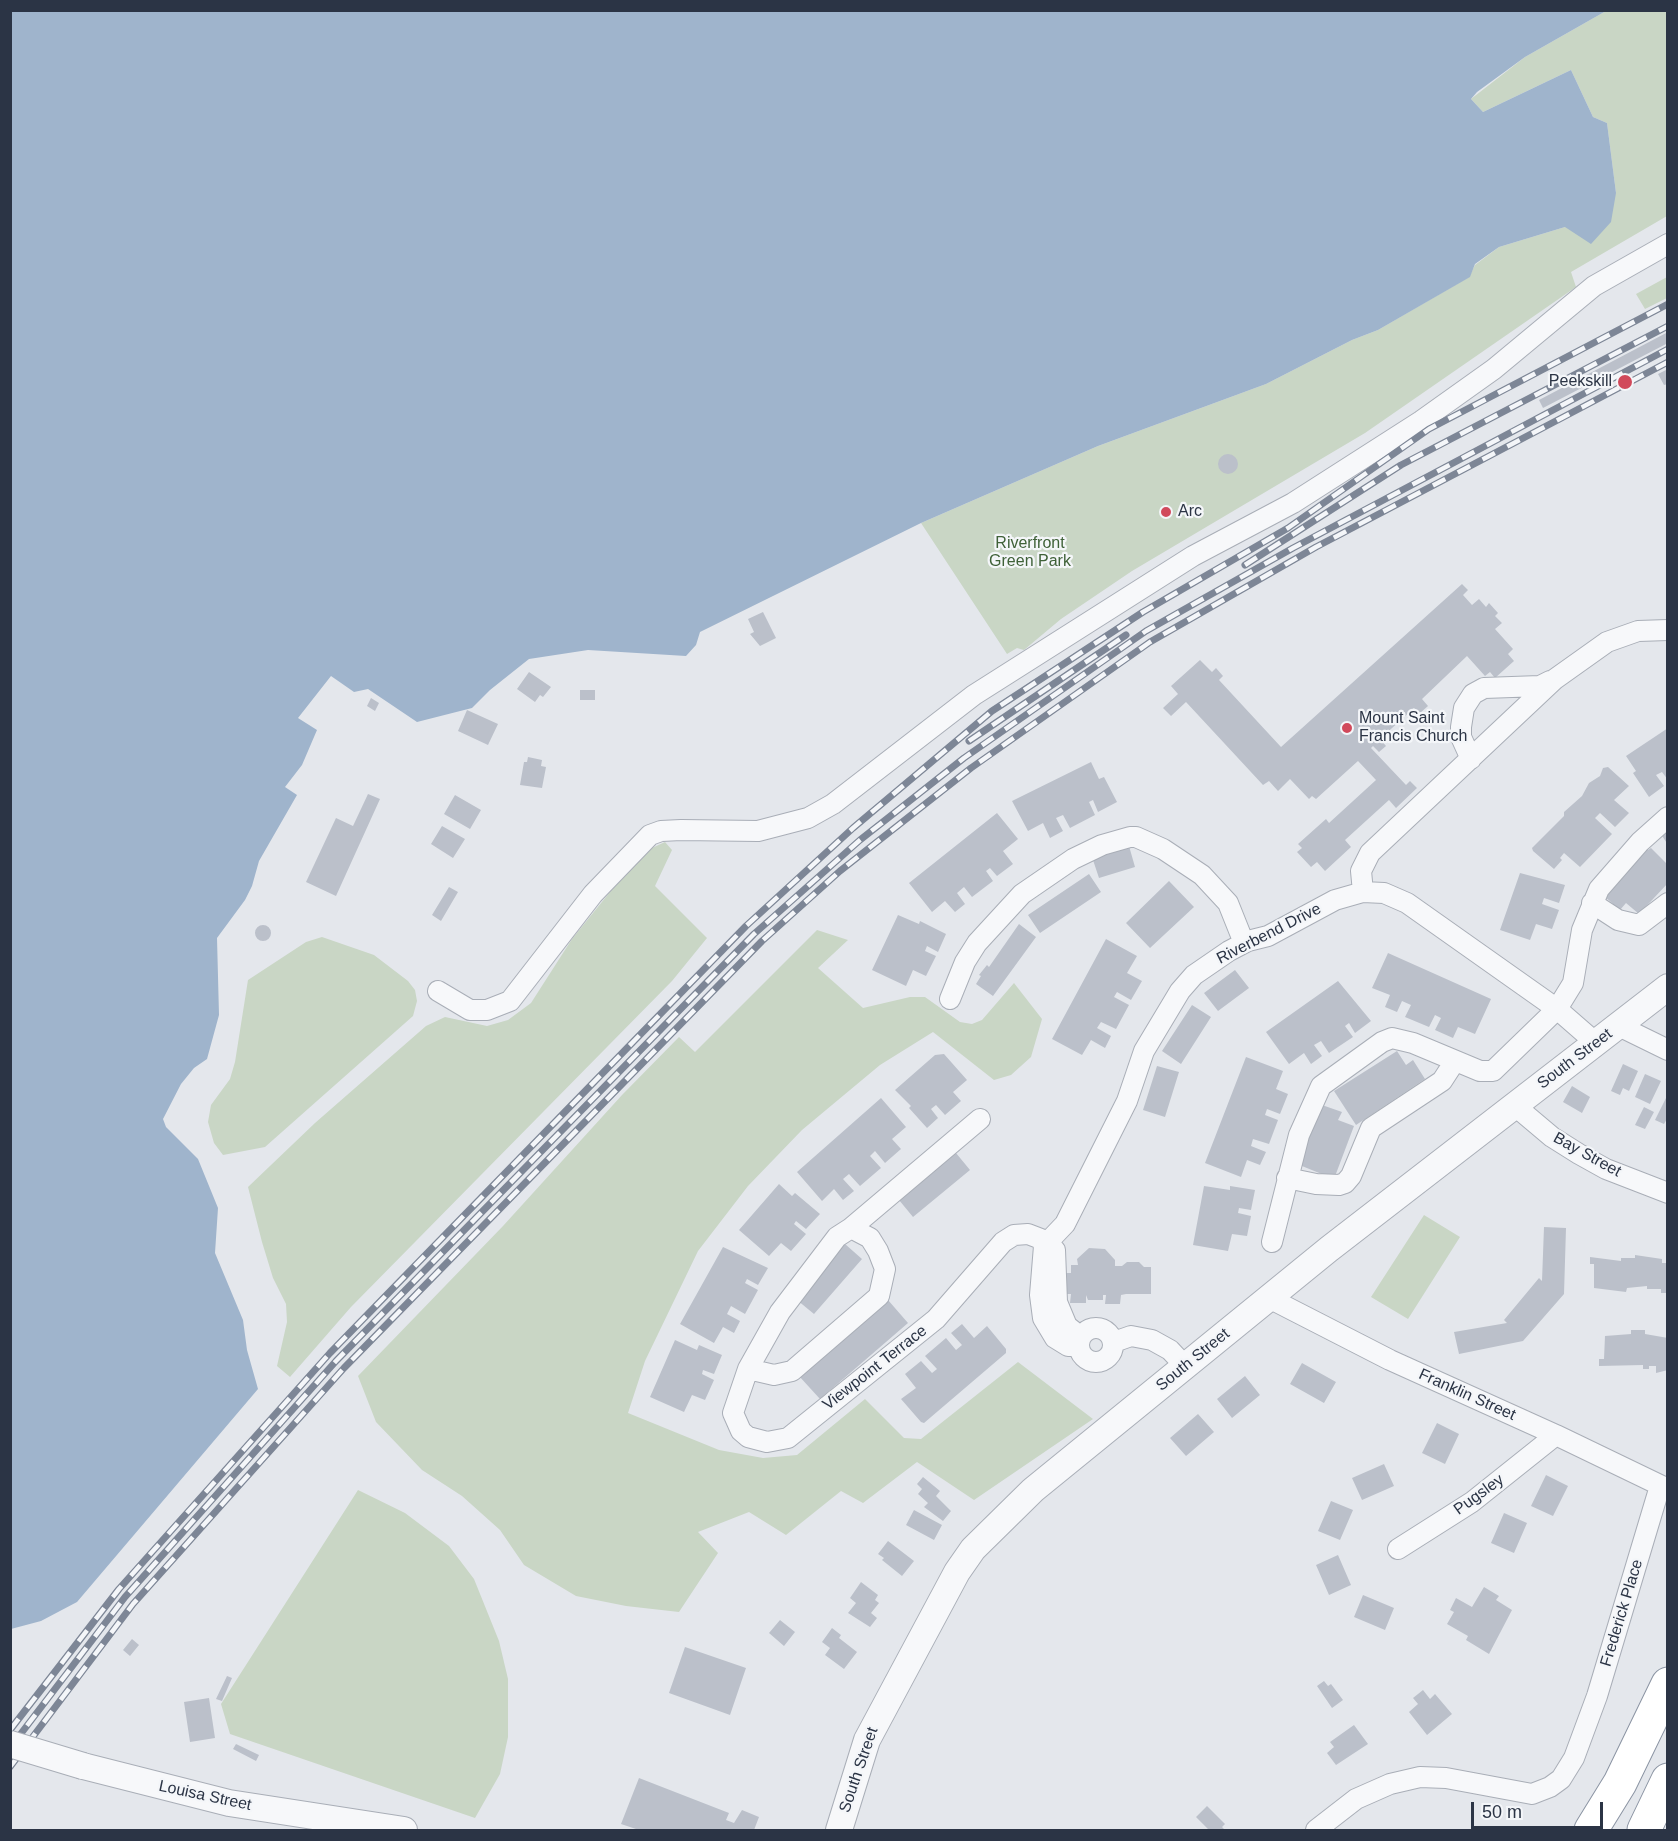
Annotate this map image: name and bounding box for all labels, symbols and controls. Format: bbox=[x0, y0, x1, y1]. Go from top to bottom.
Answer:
place label: Peekskill bbox=[1549, 372, 1612, 392]
marker: Peekskill bbox=[1616, 373, 1634, 391]
place label: Arc bbox=[1178, 502, 1202, 522]
marker: Arc bbox=[1159, 505, 1173, 519]
park label: Riverfront Green Park bbox=[989, 534, 1071, 572]
place label: Mount Saint Francis Church bbox=[1359, 709, 1467, 747]
marker: Mount Saint Francis Church bbox=[1340, 721, 1354, 735]
street label: Riverbend Drive bbox=[1214, 899, 1324, 969]
street label: South Street bbox=[1534, 1025, 1616, 1093]
street label: Bay Street bbox=[1550, 1128, 1624, 1182]
street label: Viewpoint Terrace bbox=[819, 1321, 931, 1415]
street label: South Street bbox=[1152, 1325, 1234, 1395]
street label: Franklin Street bbox=[1416, 1365, 1518, 1425]
street label: Pugsley bbox=[1450, 1471, 1508, 1519]
street label: Frederick Place bbox=[1597, 1557, 1647, 1669]
street label: South Street bbox=[835, 1725, 883, 1815]
street label: Louisa Street bbox=[157, 1777, 253, 1815]
scale bar bbox=[1474, 1790, 1606, 1828]
text: 50 m bbox=[1482, 1802, 1522, 1822]

